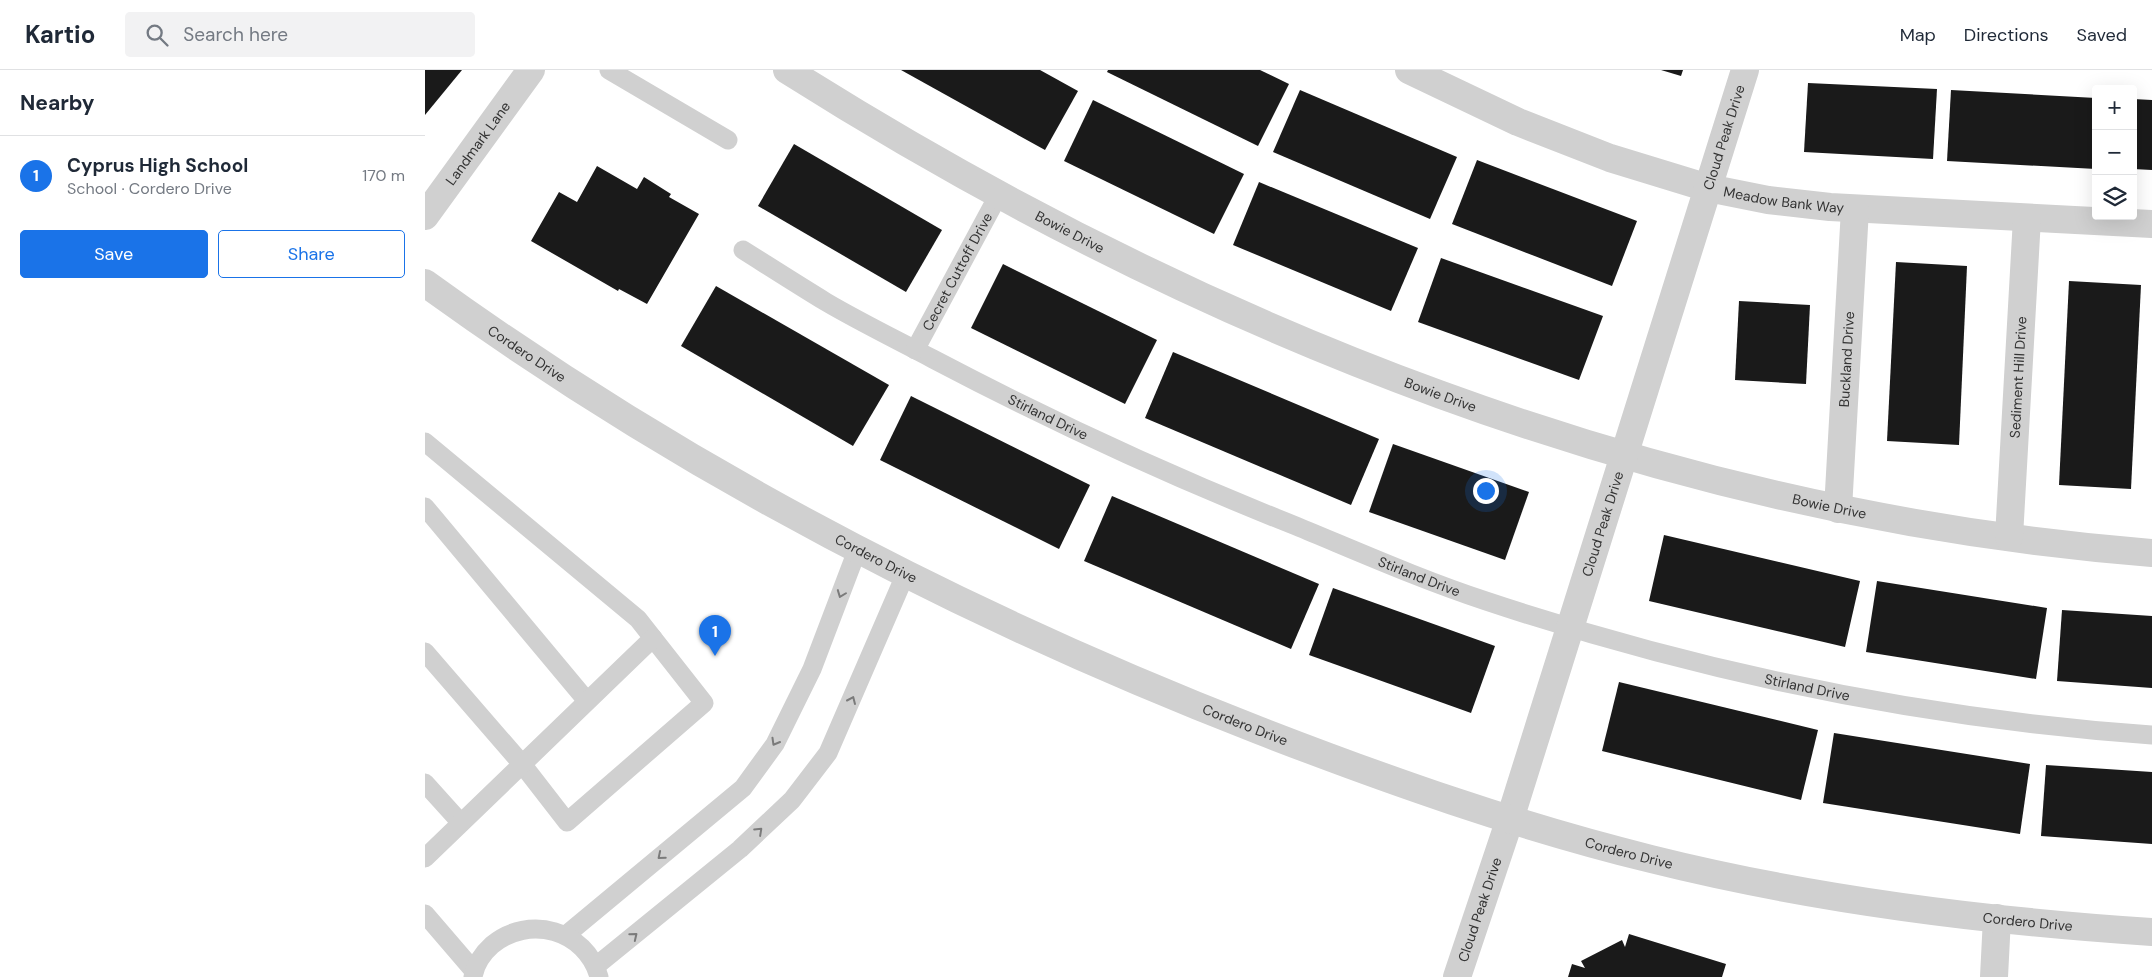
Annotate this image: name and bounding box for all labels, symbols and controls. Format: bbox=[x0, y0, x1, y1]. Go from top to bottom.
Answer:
search box bbox=[125, 12, 475, 57]
text: Kartio bbox=[25, 19, 95, 50]
icon: search bbox=[143, 21, 171, 49]
text: Search here bbox=[183, 22, 288, 47]
text: Map bbox=[1900, 23, 1936, 47]
text: Directions bbox=[1964, 23, 2049, 47]
text: Saved bbox=[2077, 23, 2127, 47]
street label: Cloud Peak Drive bbox=[1699, 83, 1749, 192]
map controls bbox=[2092, 85, 2137, 220]
button: + bbox=[2092, 85, 2137, 130]
text: Nearby bbox=[20, 89, 94, 117]
street label: Landmark Lane bbox=[442, 98, 514, 188]
button: − bbox=[2092, 130, 2137, 175]
text: Cyprus High School bbox=[67, 153, 248, 178]
text: 1 bbox=[33, 165, 39, 186]
text: 170 m bbox=[362, 165, 405, 186]
button: layers bbox=[2092, 175, 2137, 220]
text: School · Cordero Drive bbox=[67, 178, 232, 199]
street label: Meadow Bank Way bbox=[1722, 182, 1845, 217]
street label: Bowie Drive bbox=[1032, 207, 1108, 257]
street label: Cecret Cuttoff Drive bbox=[918, 209, 996, 334]
button: Save bbox=[20, 230, 208, 278]
button: Share bbox=[218, 230, 405, 278]
street label: Buckland Drive bbox=[1835, 311, 1858, 408]
street label: Sediment Hill Drive bbox=[2006, 316, 2030, 439]
street label: Cordero Drive bbox=[484, 321, 569, 386]
street label: Bowie Drive bbox=[1402, 373, 1479, 416]
street label: Stirland Drive bbox=[1005, 390, 1091, 444]
street label: Cloud Peak Drive bbox=[1578, 469, 1628, 579]
your location bbox=[1473, 478, 1499, 504]
street label: Bowie Drive bbox=[1791, 490, 1868, 523]
street label: Cordero Drive bbox=[832, 530, 920, 587]
street label: Stirland Drive bbox=[1375, 552, 1463, 600]
one-way arrow bbox=[837, 589, 847, 598]
pin: 1 bbox=[699, 615, 731, 656]
street label: Stirland Drive bbox=[1763, 670, 1851, 705]
one-way arrow bbox=[845, 696, 856, 705]
street label: Cordero Drive bbox=[1200, 700, 1290, 750]
one-way arrow bbox=[771, 737, 781, 746]
one-way arrow bbox=[753, 828, 762, 837]
street label: Cordero Drive bbox=[1583, 833, 1675, 873]
one-way arrow bbox=[658, 850, 667, 859]
street label: Cloud Peak Drive bbox=[1454, 855, 1506, 964]
street label: Cordero Drive bbox=[1982, 908, 2073, 935]
one-way arrow bbox=[628, 933, 637, 941]

